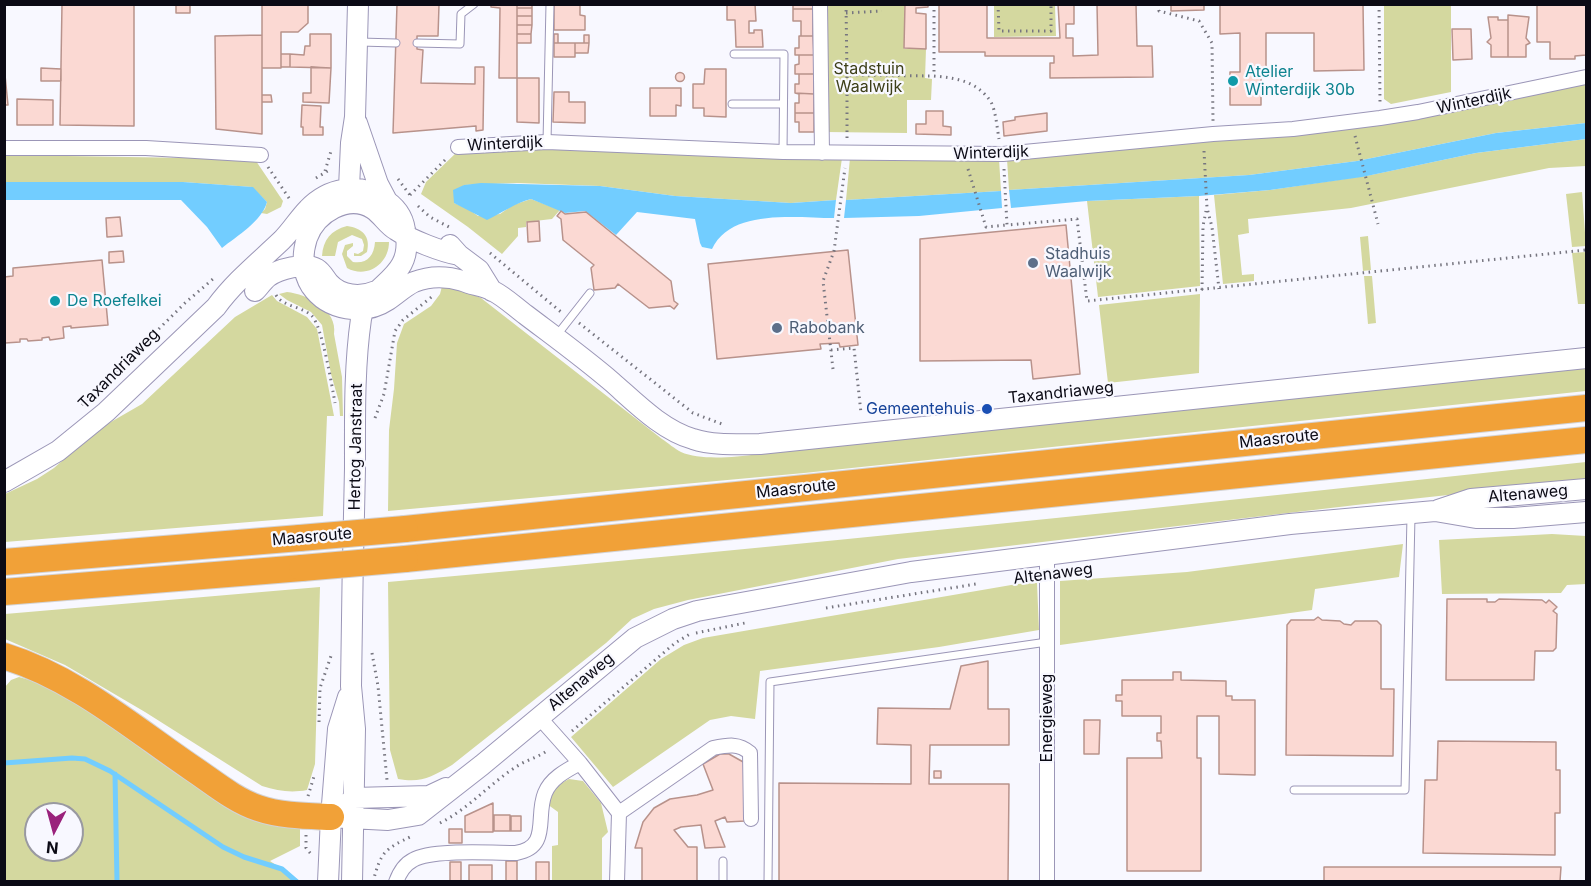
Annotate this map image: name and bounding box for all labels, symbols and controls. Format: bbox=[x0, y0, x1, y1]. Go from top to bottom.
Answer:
park label: Stadstuin Waalwijk bbox=[834, 59, 904, 97]
place label: Atelier Winterdijk 30b bbox=[1245, 62, 1355, 100]
marker: Atelier Winterdijk 30b bbox=[1226, 74, 1240, 88]
street label: Winterdijk bbox=[1435, 84, 1513, 118]
street label: Winterdijk bbox=[467, 132, 543, 156]
street label: Winterdijk bbox=[953, 142, 1029, 164]
place label: Stadhuis Waalwijk bbox=[1045, 244, 1111, 282]
marker: Stadhuis Waalwijk bbox=[1026, 256, 1040, 270]
place label: De Roefelkei bbox=[67, 291, 162, 311]
marker: De Roefelkei bbox=[48, 294, 62, 308]
place label: Rabobank bbox=[789, 318, 865, 338]
marker: Rabobank bbox=[770, 321, 784, 335]
street label: Taxandriaweg bbox=[75, 325, 163, 413]
street label: Taxandriaweg bbox=[1007, 378, 1115, 408]
street label: Hertog Janstraat bbox=[345, 383, 367, 511]
place label: Gemeentehuis bbox=[866, 399, 975, 419]
marker: Gemeentehuis bbox=[980, 402, 994, 416]
street label: Maasroute bbox=[1238, 425, 1320, 453]
street label: Maasroute bbox=[755, 475, 837, 503]
street label: Altenaweg bbox=[1487, 481, 1569, 507]
street label: Maasroute bbox=[271, 524, 353, 550]
street label: Altenaweg bbox=[1012, 560, 1094, 588]
street label: Altenaweg bbox=[544, 649, 618, 715]
street label: Energieweg bbox=[1037, 674, 1057, 762]
north arrow bbox=[24, 802, 84, 862]
text: N bbox=[45, 837, 59, 858]

